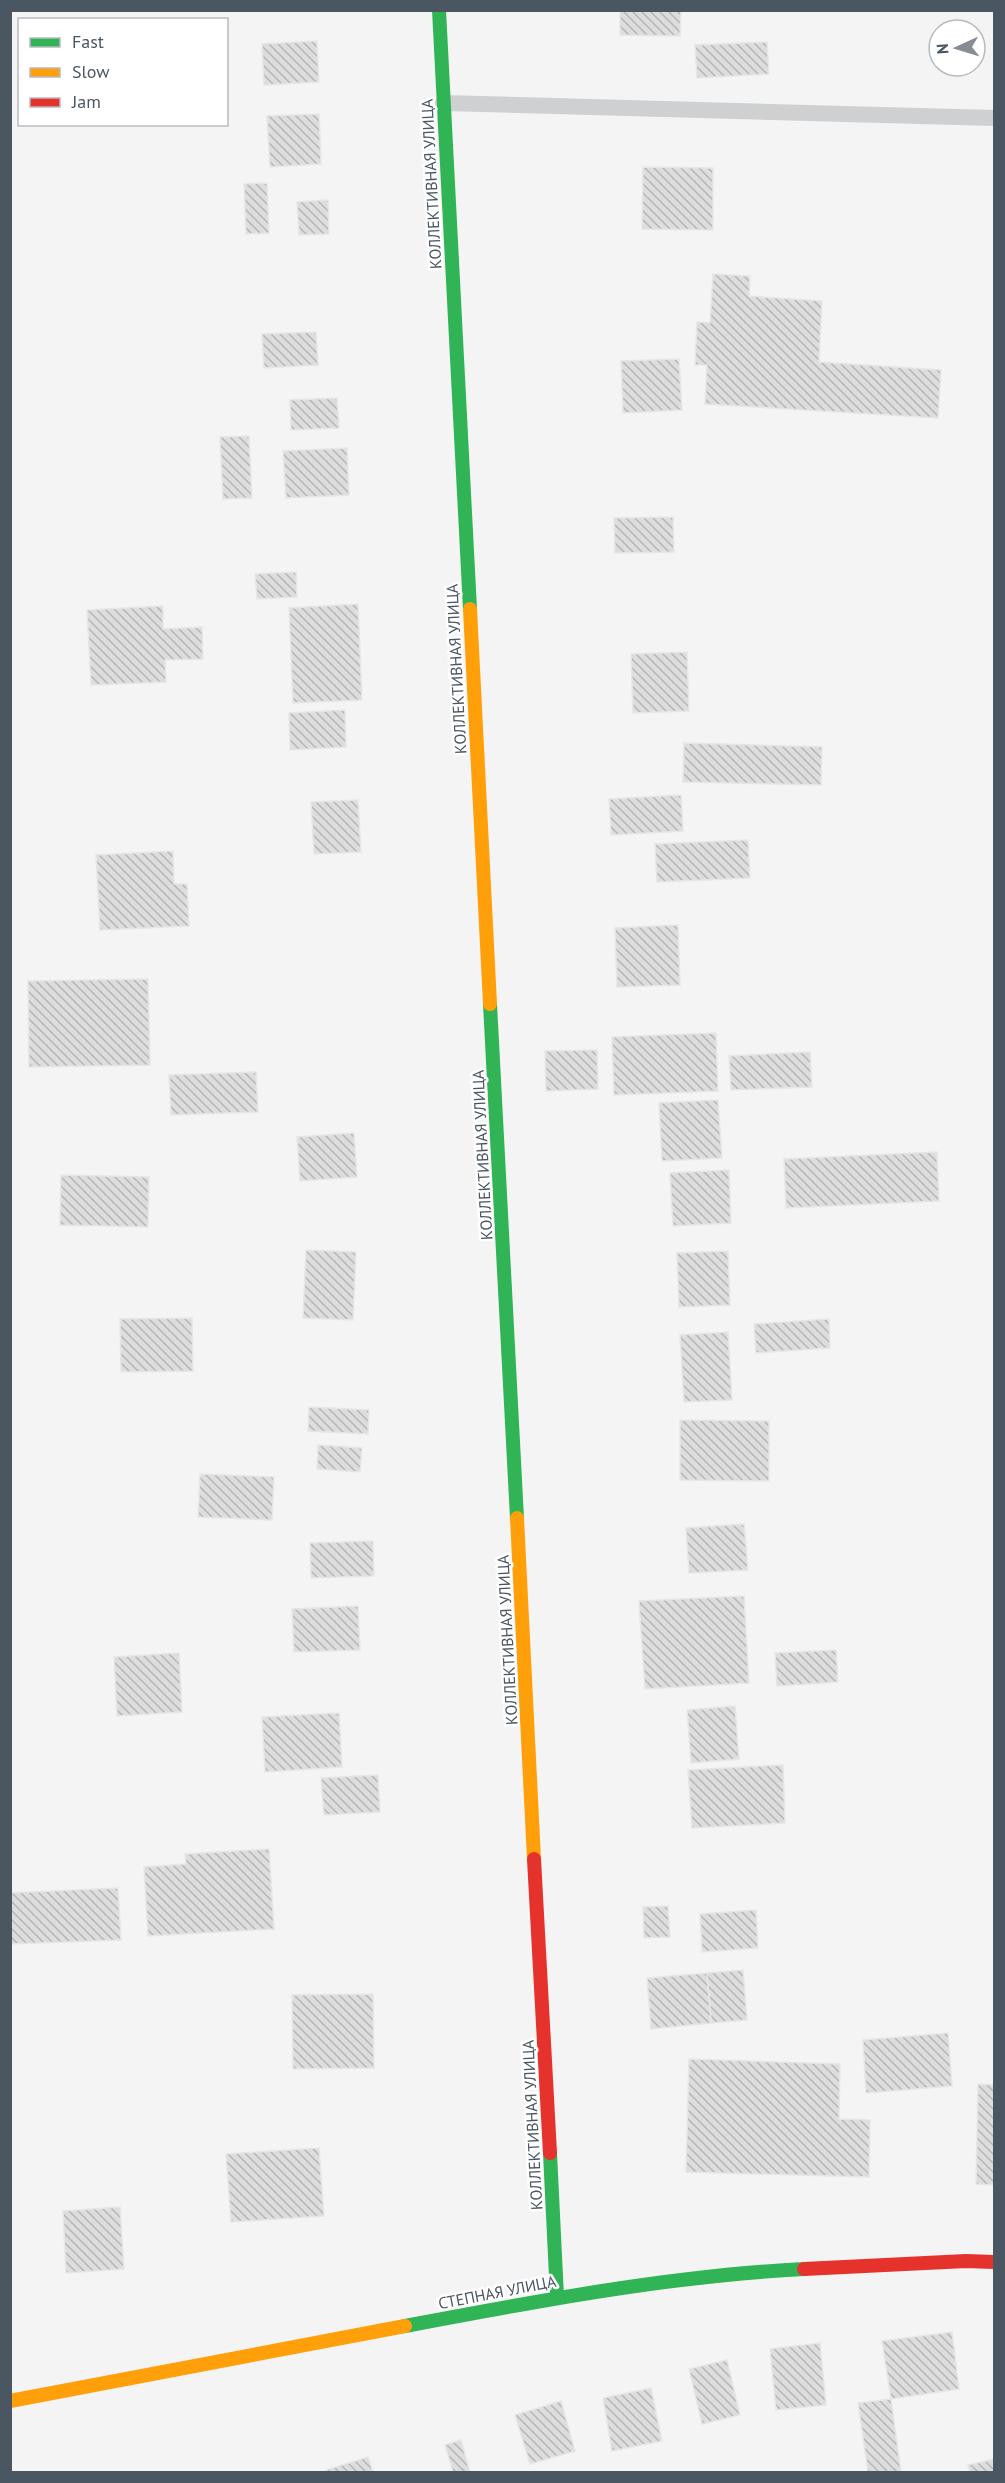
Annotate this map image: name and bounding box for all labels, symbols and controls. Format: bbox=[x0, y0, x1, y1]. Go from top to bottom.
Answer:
legend bbox=[18, 18, 228, 126]
north arrow bbox=[927, 18, 987, 78]
text: Fast bbox=[72, 30, 104, 53]
text: N bbox=[932, 43, 952, 55]
text: Slow bbox=[72, 60, 110, 83]
text: Jam bbox=[71, 90, 101, 113]
street label: КОЛЛЕКТИВНАЯ УЛИЦА bbox=[417, 98, 445, 269]
street label: КОЛЛЕКТИВНАЯ УЛИЦА bbox=[442, 583, 470, 754]
street label: КОЛЛЕКТИВНАЯ УЛИЦА bbox=[468, 1069, 496, 1240]
street label: КОЛЛЕКТИВНАЯ УЛИЦА bbox=[493, 1554, 521, 1725]
street label: КОЛЛЕКТИВНАЯ УЛИЦА bbox=[518, 2039, 546, 2210]
street label: СТЕПНАЯ УЛИЦА bbox=[436, 2271, 558, 2313]

